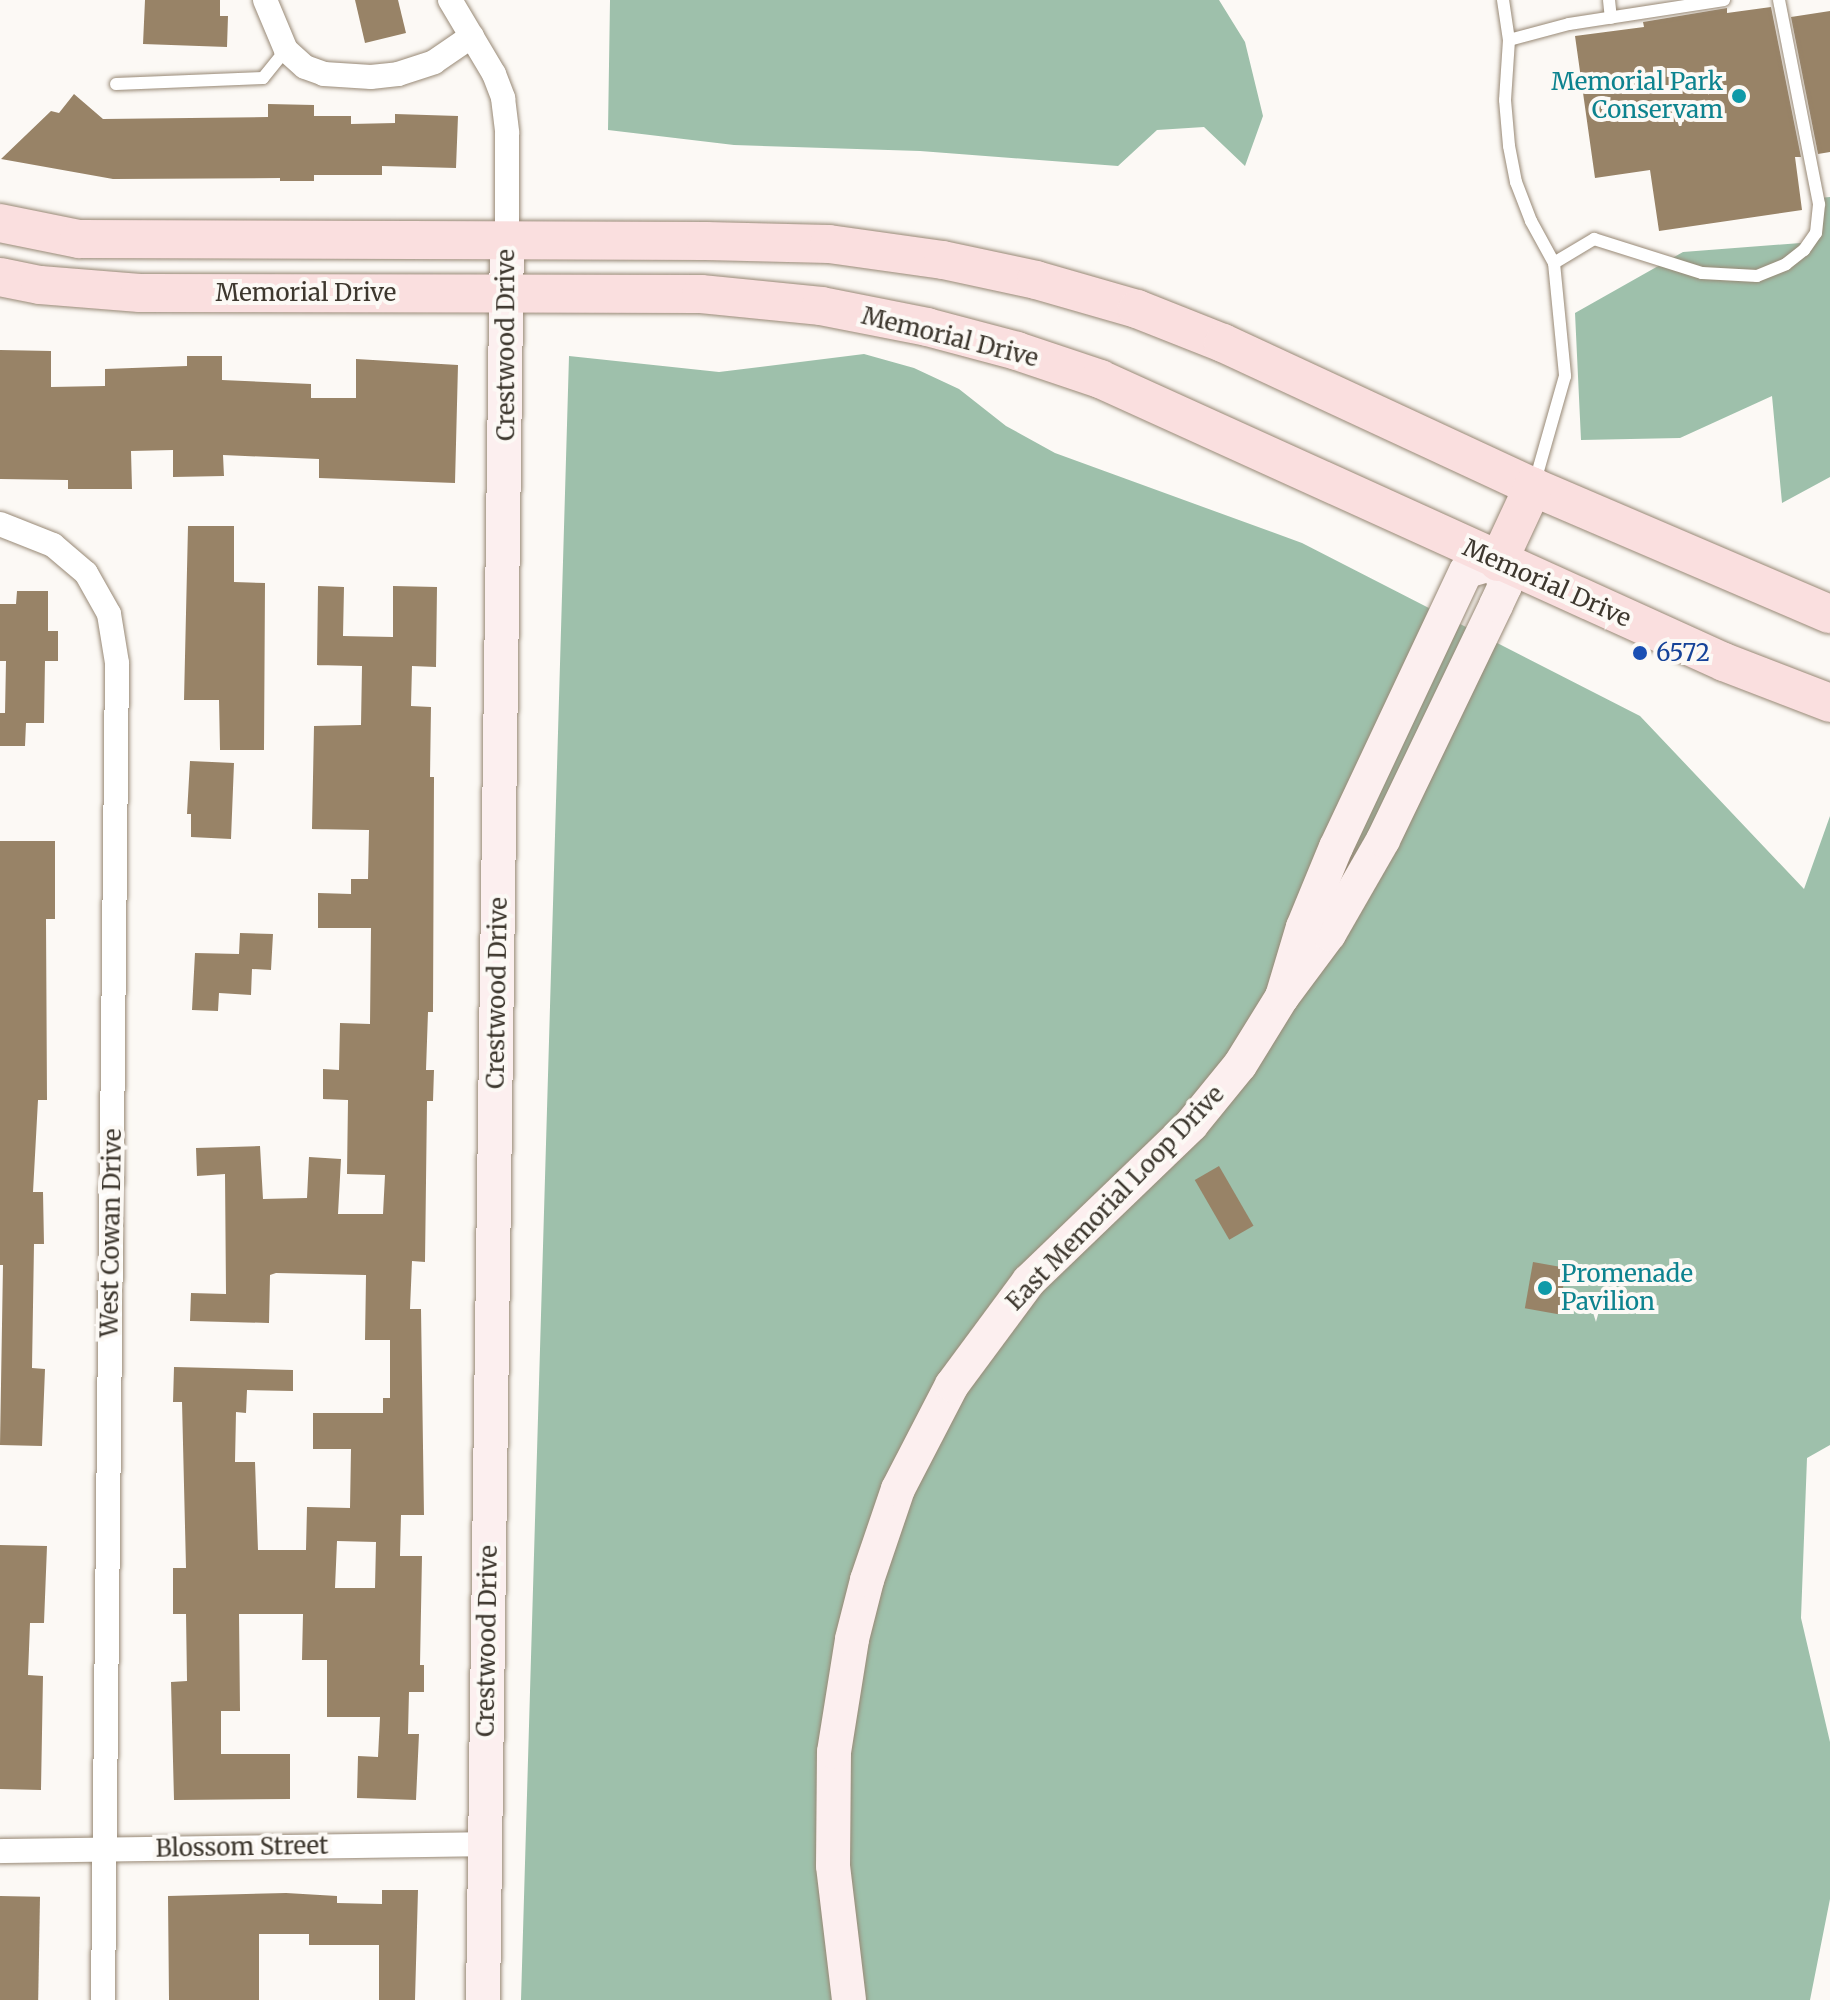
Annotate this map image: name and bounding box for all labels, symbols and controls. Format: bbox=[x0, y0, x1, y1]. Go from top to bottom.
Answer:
place label: Memorial Park Conservam bbox=[1551, 68, 1723, 124]
marker: Memorial Park Conservam bbox=[1730, 87, 1748, 105]
street label: Crestwood Drive bbox=[492, 249, 520, 441]
street label: Memorial Drive bbox=[216, 279, 396, 307]
street label: Memorial Drive bbox=[859, 301, 1041, 373]
street label: Memorial Drive bbox=[1459, 533, 1635, 633]
place label: 6572 bbox=[1656, 639, 1710, 667]
marker: 6572 bbox=[1631, 644, 1649, 662]
street label: Crestwood Drive bbox=[481, 897, 513, 1089]
street label: East Memorial Loop Drive bbox=[1000, 1080, 1230, 1316]
street label: West Cowan Drive bbox=[95, 1128, 127, 1338]
place label: Promenade Pavilion bbox=[1561, 1260, 1693, 1316]
marker: Promenade Pavilion bbox=[1536, 1279, 1554, 1297]
street label: Crestwood Drive bbox=[471, 1545, 503, 1737]
street label: Blossom Street bbox=[155, 1831, 329, 1863]

